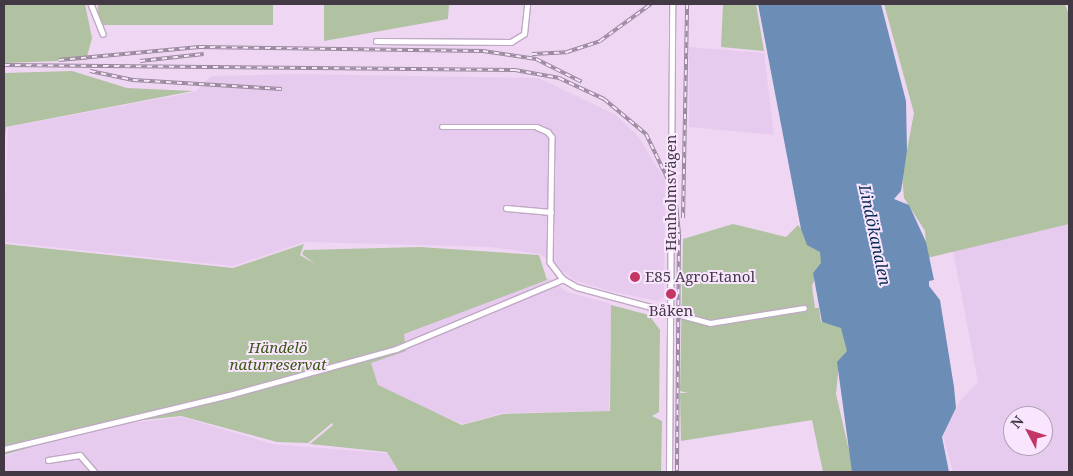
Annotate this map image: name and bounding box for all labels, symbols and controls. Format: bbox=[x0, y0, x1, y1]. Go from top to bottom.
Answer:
street label: Hanholmsvägen bbox=[662, 135, 680, 251]
water label: Lindökanalen bbox=[855, 183, 895, 287]
place label: E85 AgroEtanol bbox=[645, 268, 755, 286]
marker: E85 AgroEtanol bbox=[629, 271, 641, 283]
marker: Båken bbox=[665, 288, 677, 300]
place label: Båken bbox=[649, 302, 693, 320]
park label: Händelö naturreservat bbox=[230, 338, 326, 373]
north arrow bbox=[1003, 406, 1053, 456]
text: N bbox=[1006, 411, 1028, 432]

